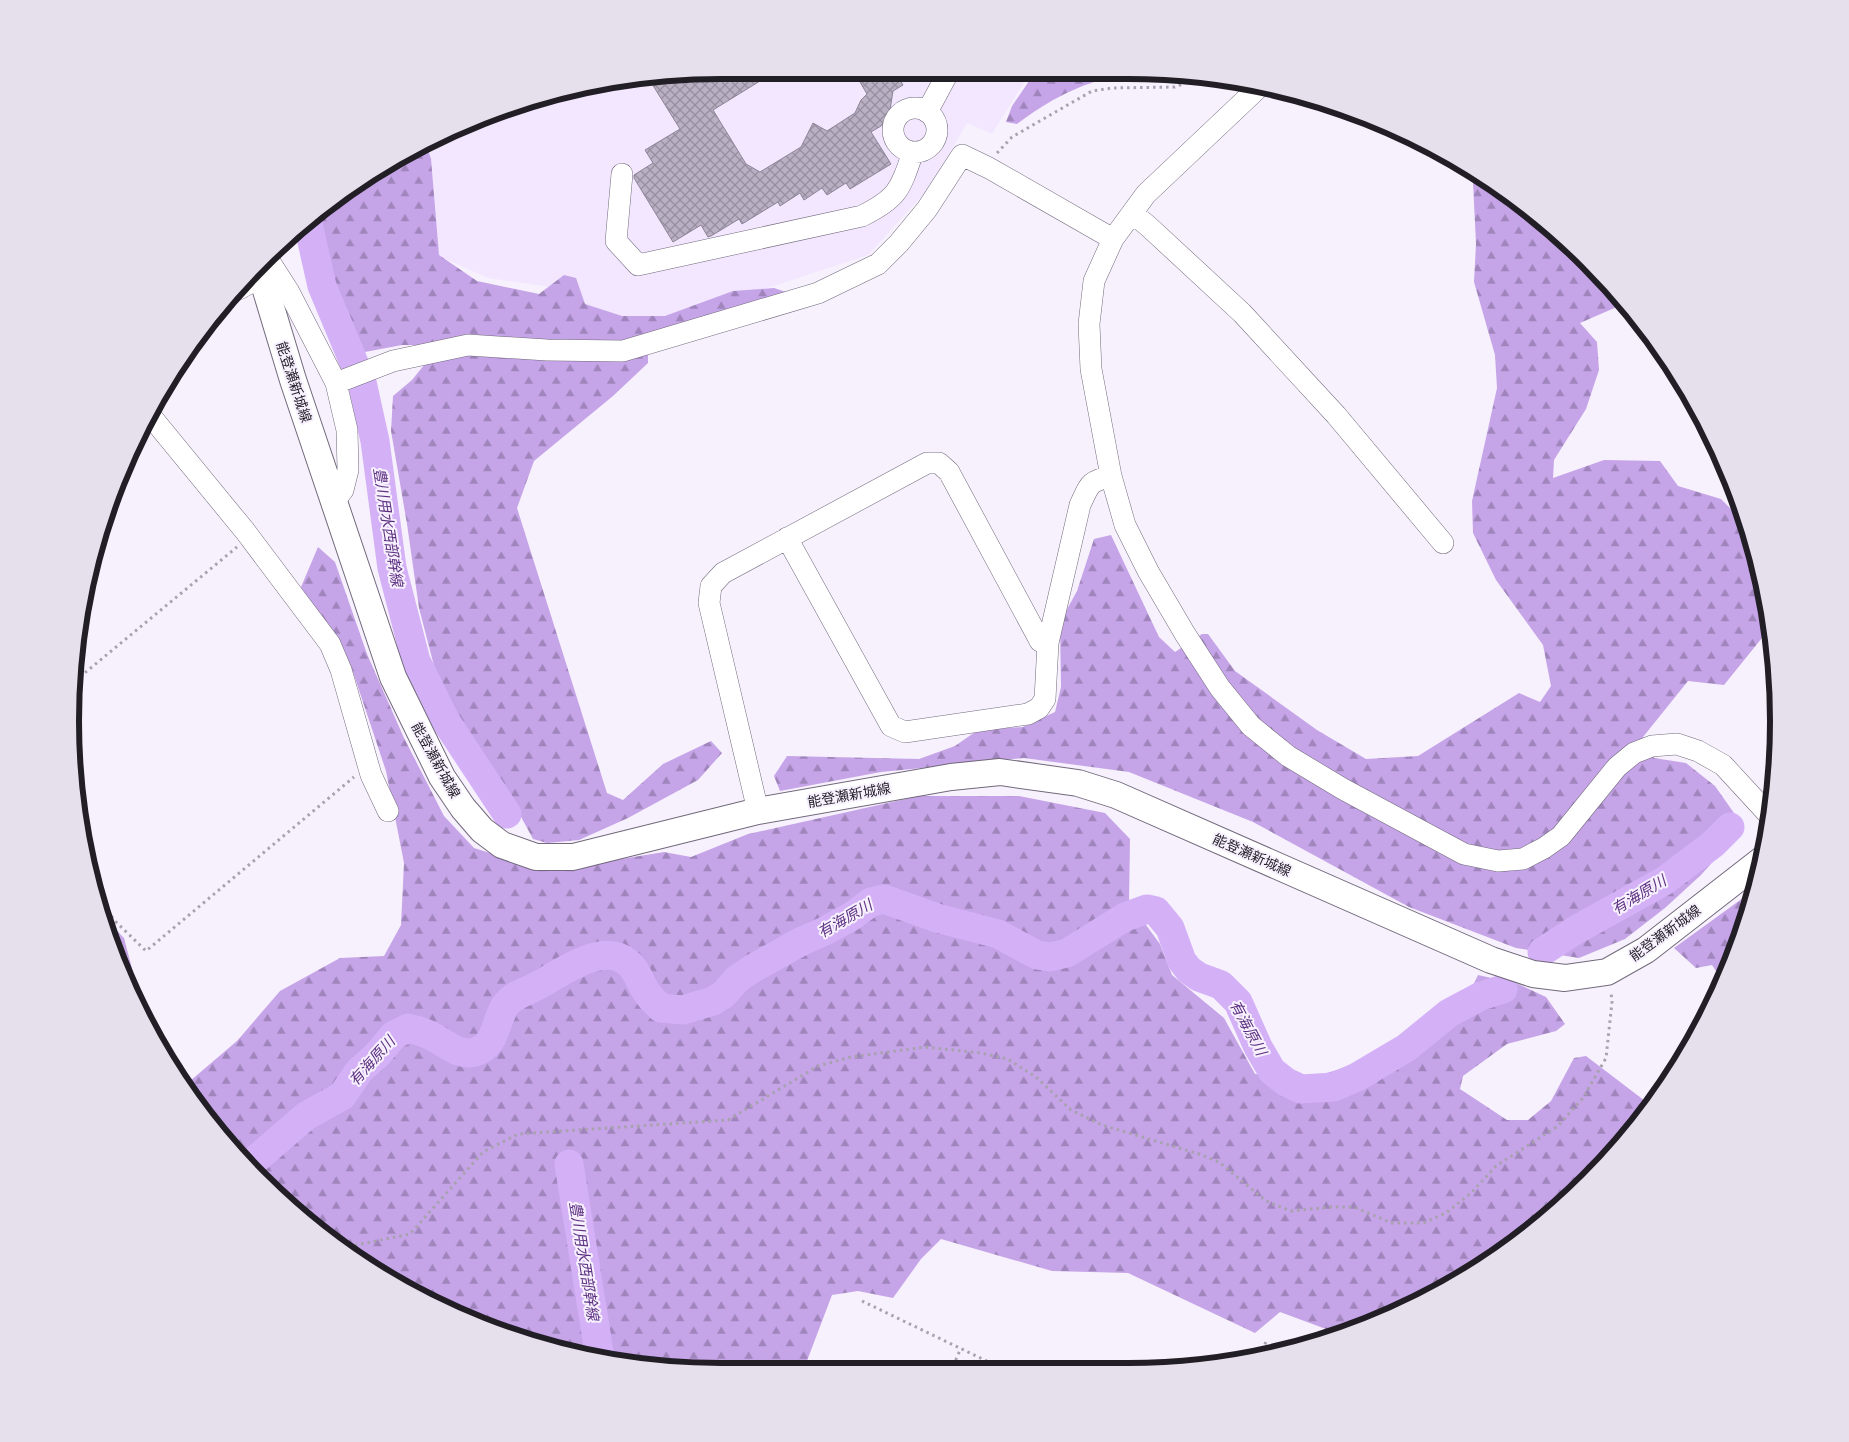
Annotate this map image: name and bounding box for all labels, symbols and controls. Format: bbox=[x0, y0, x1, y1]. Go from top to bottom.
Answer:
street label: 能登瀬新城線 bbox=[273, 340, 315, 424]
water label: 豊川用水西部幹線 bbox=[370, 466, 407, 590]
street label: 能登瀬新城線 bbox=[409, 719, 463, 801]
street label: 能登瀬新城線 bbox=[806, 780, 892, 810]
street label: 能登瀬新城線 bbox=[1210, 831, 1294, 879]
water label: 有海原川 bbox=[1609, 871, 1671, 918]
water label: 有海原川 bbox=[815, 895, 877, 942]
street label: 能登瀬新城線 bbox=[1626, 902, 1704, 964]
water label: 有海原川 bbox=[1226, 997, 1271, 1060]
water label: 有海原川 bbox=[345, 1031, 400, 1089]
water label: 豊川用水西部幹線 bbox=[566, 1200, 603, 1324]

